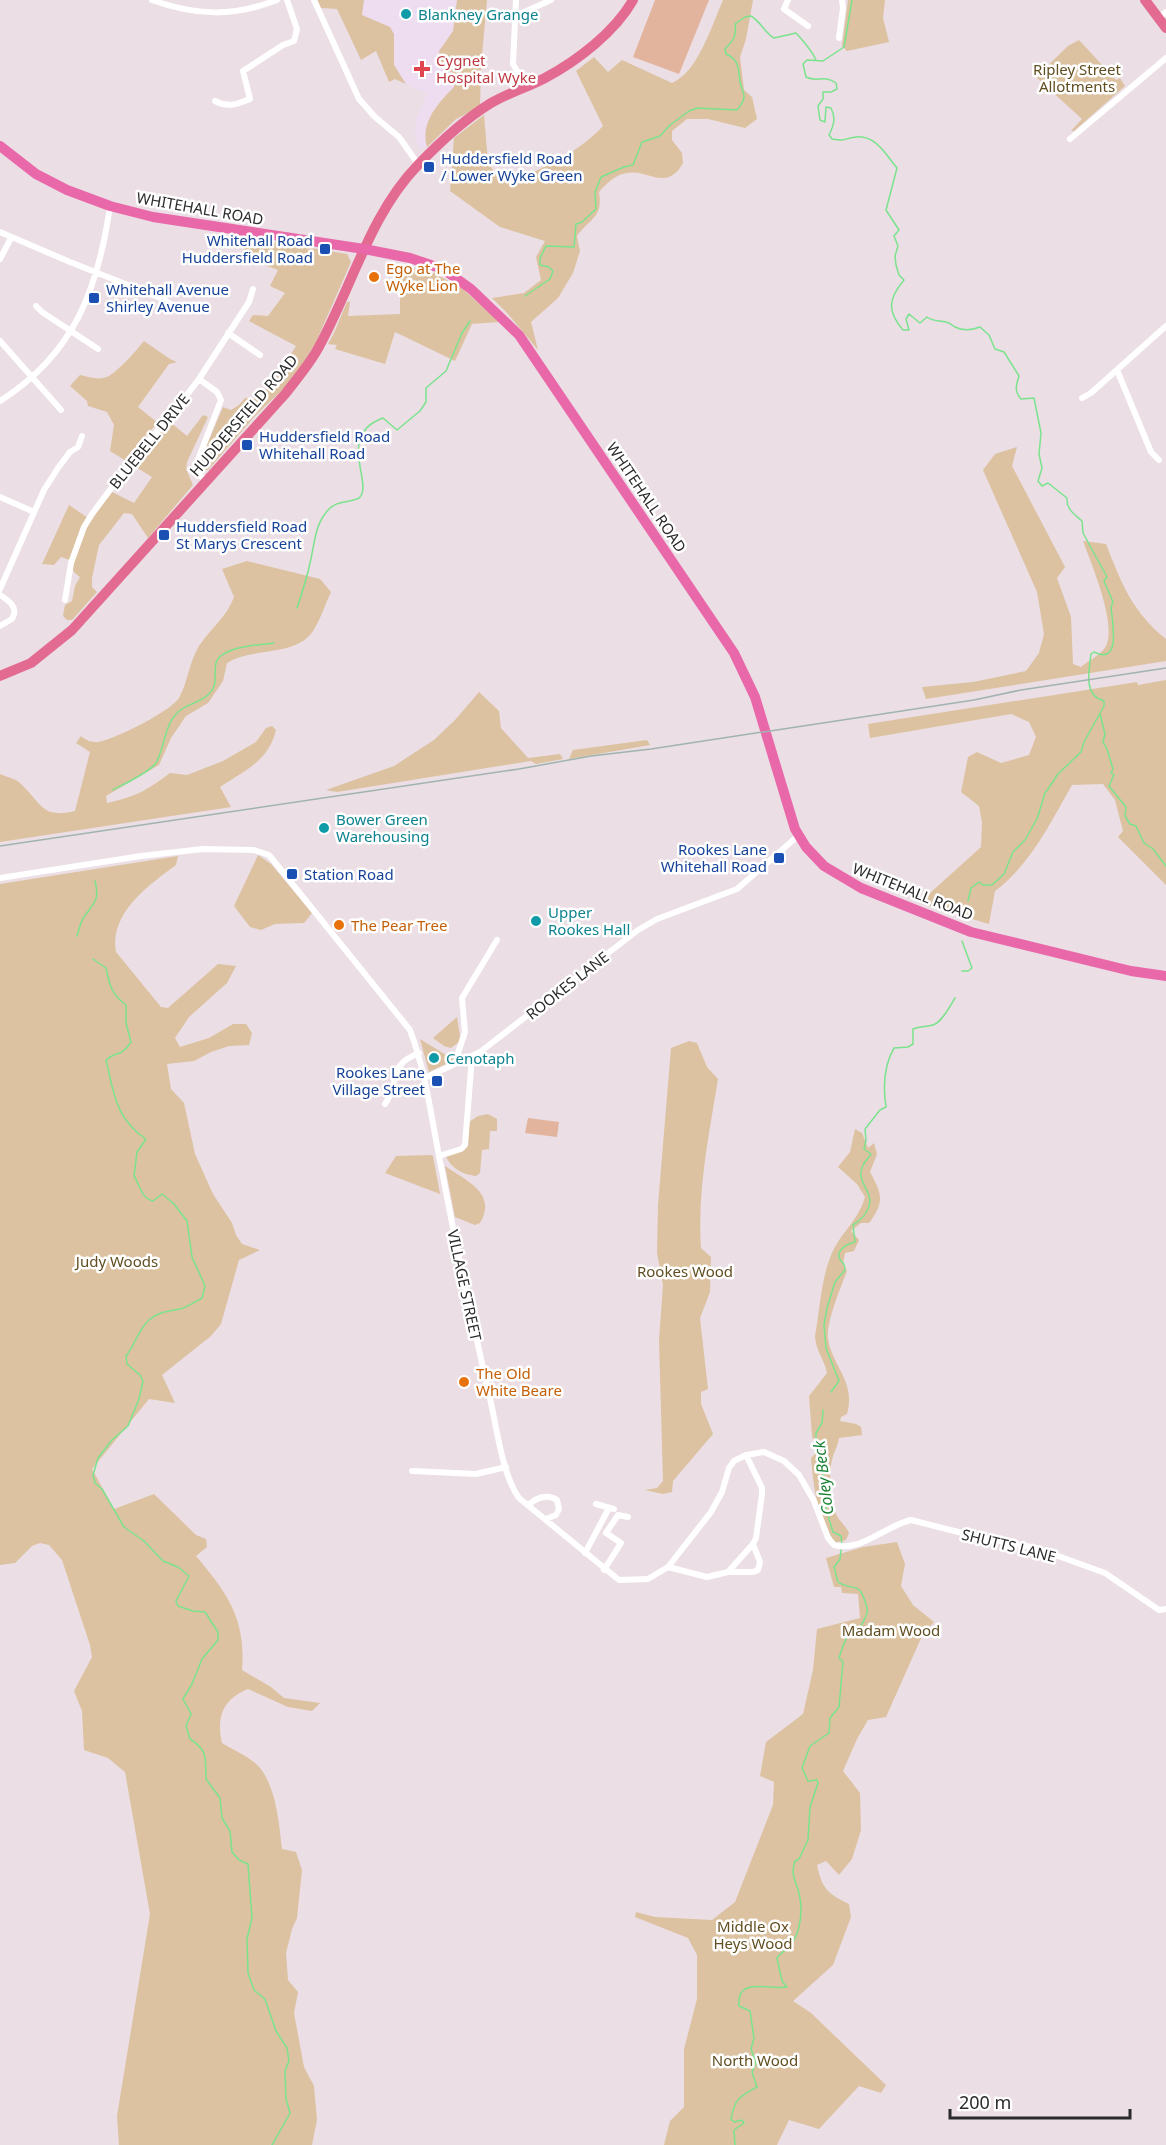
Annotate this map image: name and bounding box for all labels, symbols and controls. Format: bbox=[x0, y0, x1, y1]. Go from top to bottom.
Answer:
place label: Blankney Grange bbox=[418, 4, 538, 24]
marker: Blankney Grange bbox=[399, 7, 413, 21]
place label: Cygnet Hospital Wyke bbox=[436, 50, 536, 87]
park label: Ripley Street Allotments bbox=[1033, 59, 1122, 96]
marker: Cygnet Hospital Wyke bbox=[413, 60, 431, 78]
place label: Huddersfield Road / Lower Wyke Green bbox=[441, 148, 582, 185]
marker: Huddersfield Road / Lower Wyke Green bbox=[422, 160, 436, 174]
street label: WHITEHALL ROAD bbox=[135, 187, 265, 229]
place label: Whitehall Road Huddersfield Road bbox=[182, 230, 313, 267]
marker: Whitehall Road Huddersfield Road bbox=[318, 242, 332, 256]
place label: Ego at The Wyke Lion bbox=[386, 258, 460, 295]
marker: Ego at The Wyke Lion bbox=[367, 270, 381, 284]
place label: Whitehall Avenue Shirley Avenue bbox=[106, 279, 229, 316]
marker: Whitehall Avenue Shirley Avenue bbox=[87, 291, 101, 305]
street label: HUDDERSFIELD ROAD bbox=[185, 350, 301, 480]
street label: BLUEBELL DRIVE bbox=[104, 389, 194, 493]
place label: Huddersfield Road Whitehall Road bbox=[259, 426, 390, 463]
marker: Huddersfield Road Whitehall Road bbox=[240, 438, 254, 452]
street label: WHITEHALL ROAD bbox=[603, 438, 691, 556]
place label: Huddersfield Road St Marys Crescent bbox=[176, 516, 307, 553]
marker: Huddersfield Road St Marys Crescent bbox=[157, 528, 171, 542]
place label: Bower Green Warehousing bbox=[336, 809, 430, 846]
marker: Bower Green Warehousing bbox=[317, 821, 331, 835]
place label: Rookes Lane Whitehall Road bbox=[661, 839, 767, 876]
marker: Rookes Lane Whitehall Road bbox=[772, 851, 786, 865]
street label: WHITEHALL ROAD bbox=[850, 858, 976, 924]
place label: Station Road bbox=[304, 864, 394, 884]
marker: Station Road bbox=[285, 867, 299, 881]
place label: Upper Rookes Hall bbox=[548, 902, 630, 939]
marker: Upper Rookes Hall bbox=[529, 914, 543, 928]
place label: The Pear Tree bbox=[351, 915, 447, 935]
marker: The Pear Tree bbox=[332, 918, 346, 932]
street label: ROOKES LANE bbox=[522, 946, 612, 1024]
place label: Cenotaph bbox=[446, 1048, 515, 1068]
marker: Cenotaph bbox=[427, 1051, 441, 1065]
place label: Rookes Lane Village Street bbox=[333, 1062, 426, 1099]
marker: Rookes Lane Village Street bbox=[430, 1074, 444, 1088]
street label: VILLAGE STREET bbox=[443, 1228, 487, 1343]
park label: Judy Woods bbox=[74, 1251, 158, 1271]
park label: Rookes Wood bbox=[637, 1261, 733, 1281]
place label: The Old White Beare bbox=[476, 1363, 562, 1400]
marker: The Old White Beare bbox=[457, 1375, 471, 1389]
water label: Coley Beck bbox=[807, 1439, 838, 1516]
street label: SHUTTS LANE bbox=[960, 1524, 1058, 1566]
park label: Madam Wood bbox=[842, 1620, 940, 1640]
park label: Middle Ox Heys Wood bbox=[713, 1916, 793, 1953]
park label: North Wood bbox=[712, 2050, 798, 2070]
scale bar bbox=[950, 2082, 1130, 2120]
text: 200 m bbox=[959, 2090, 1011, 2114]

